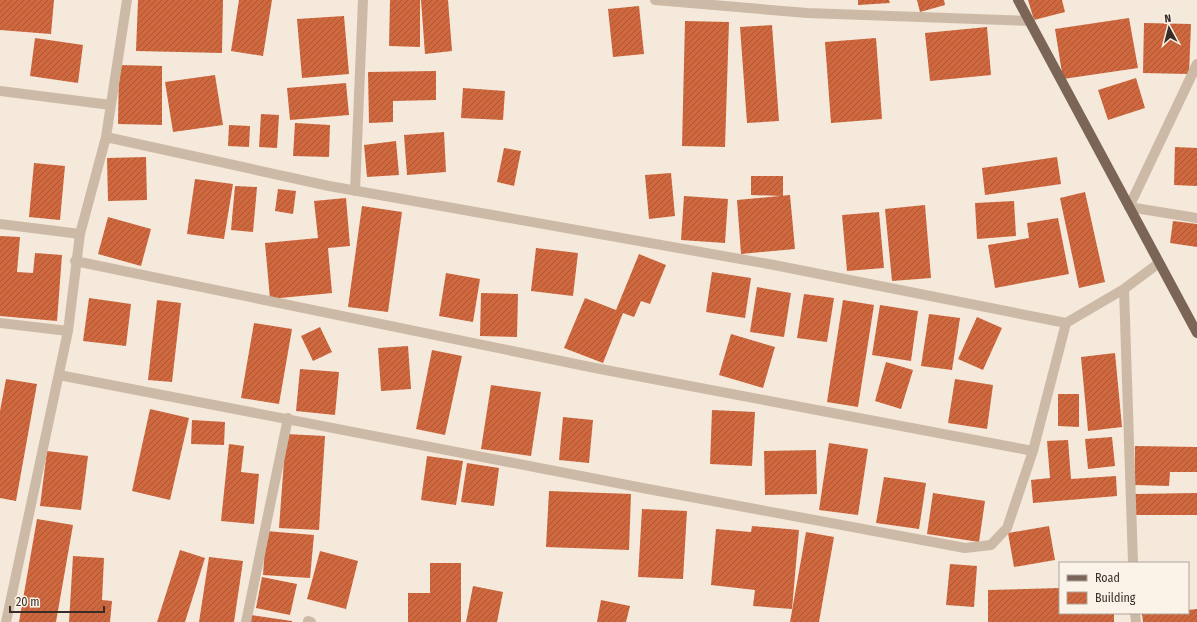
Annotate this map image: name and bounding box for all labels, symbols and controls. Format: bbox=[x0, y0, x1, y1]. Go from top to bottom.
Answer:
north arrow bbox=[1149, 8, 1189, 48]
text: N bbox=[1164, 12, 1172, 25]
legend bbox=[1059, 562, 1189, 614]
text: Road bbox=[1095, 571, 1120, 585]
scale bar bbox=[10, 588, 104, 614]
text: Building bbox=[1095, 591, 1136, 605]
text: 20 m bbox=[16, 595, 40, 609]

